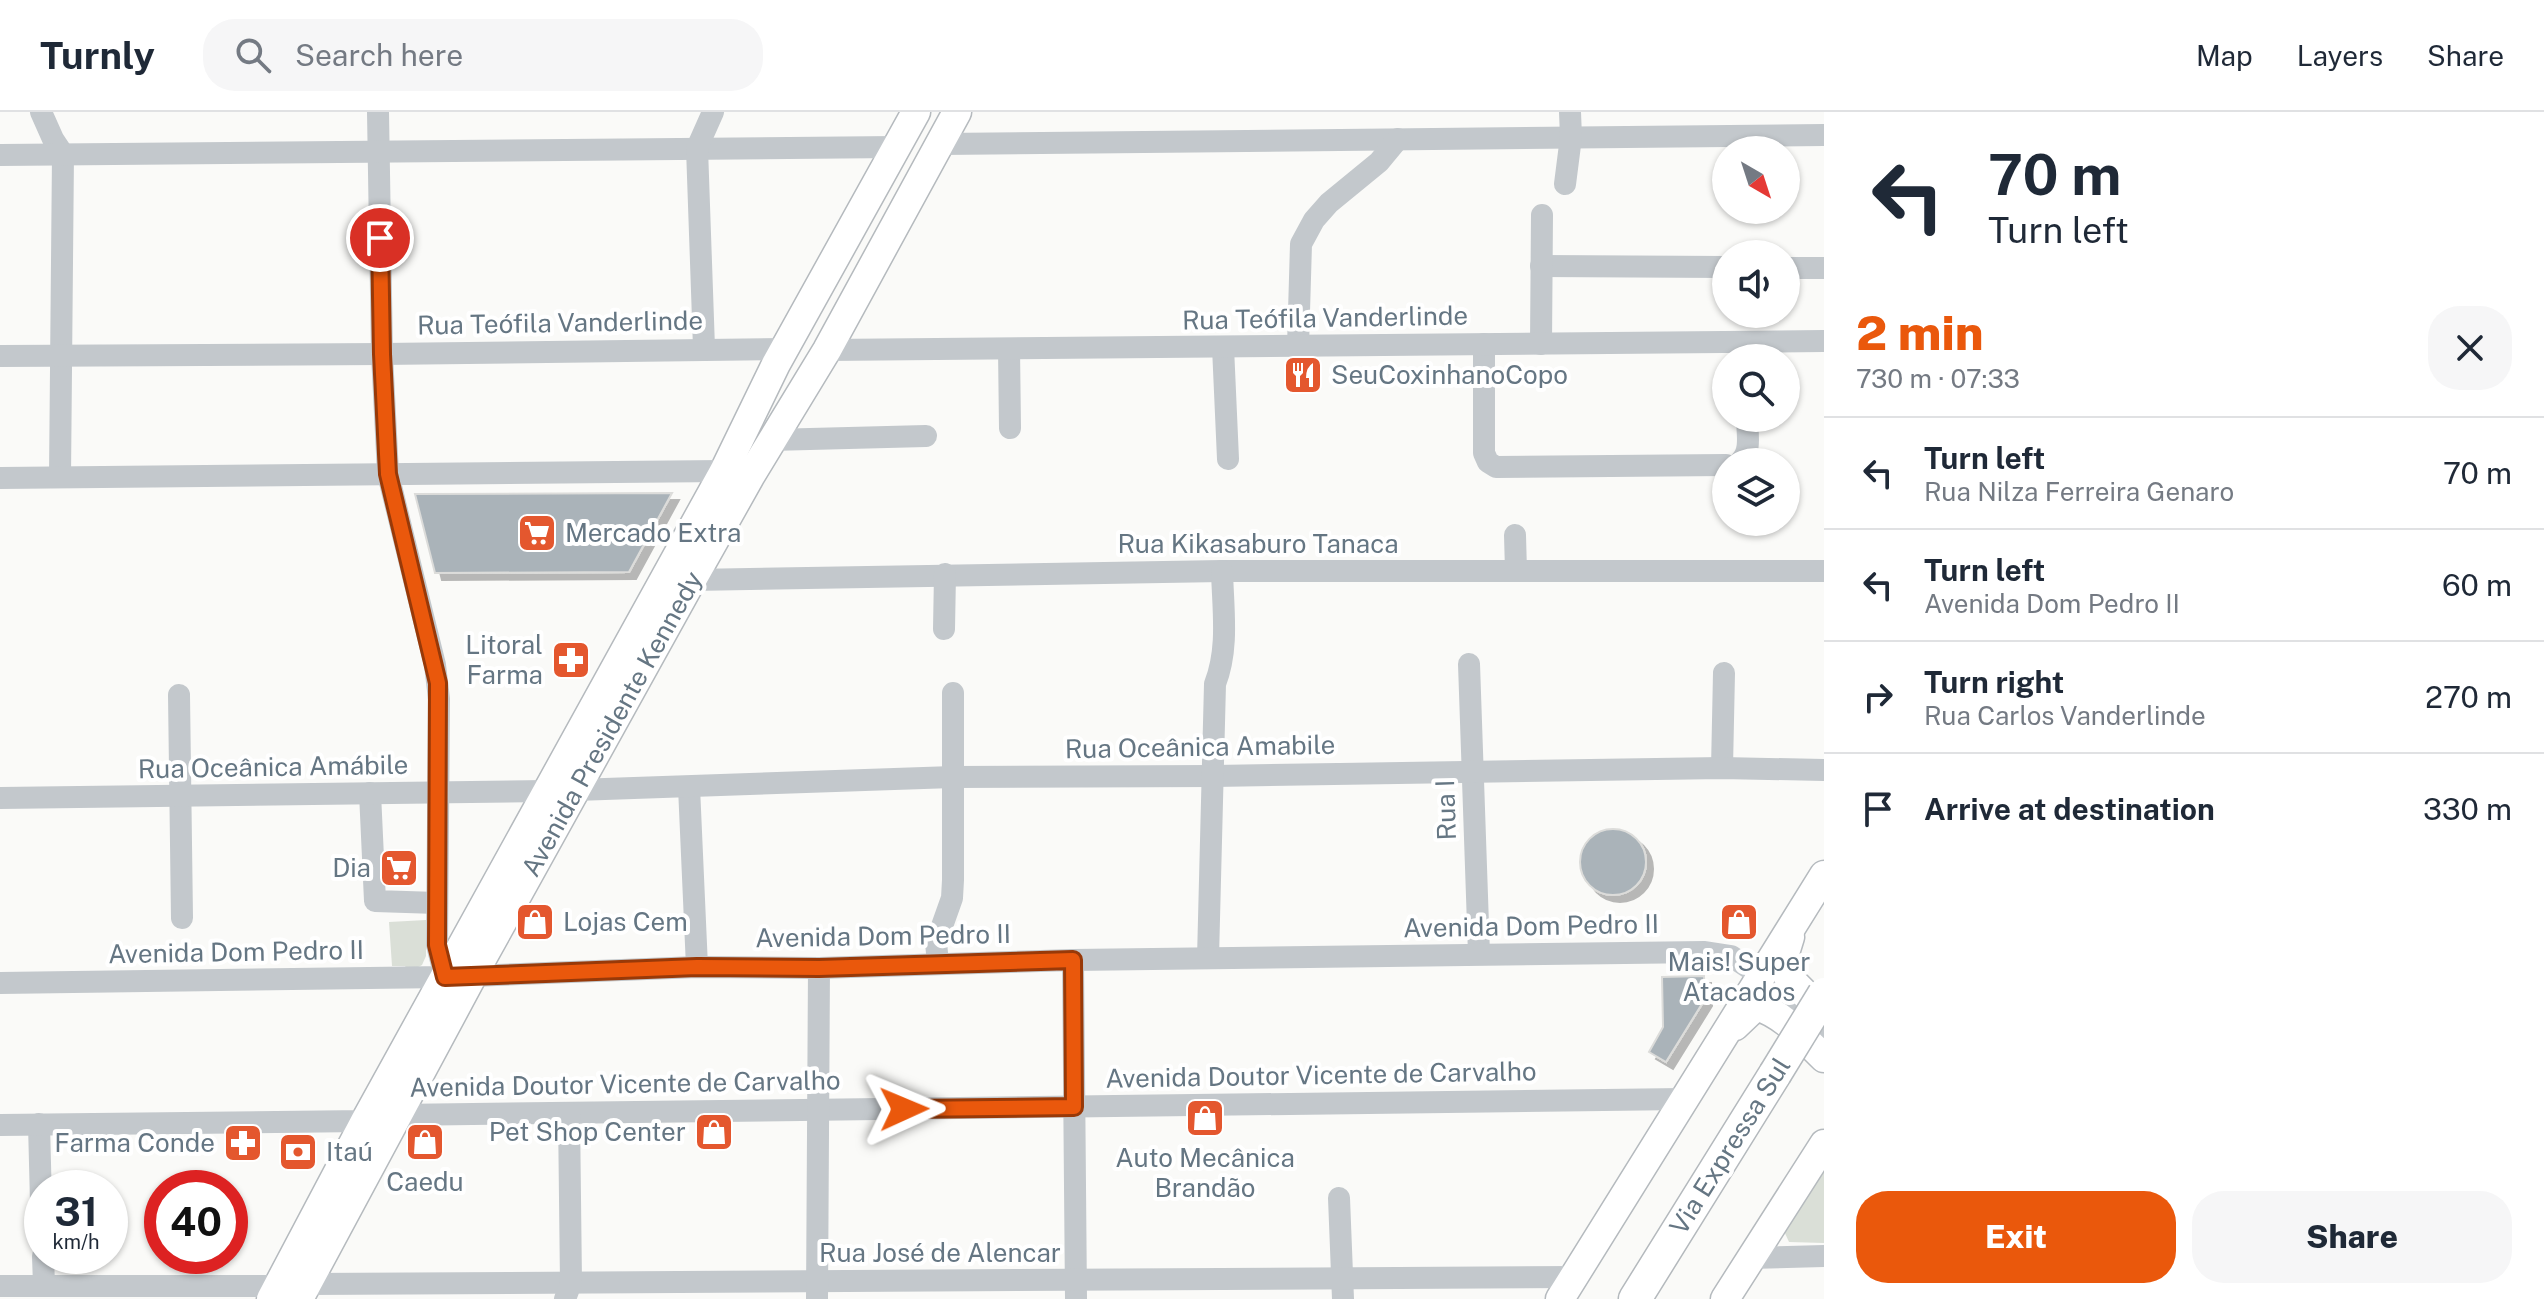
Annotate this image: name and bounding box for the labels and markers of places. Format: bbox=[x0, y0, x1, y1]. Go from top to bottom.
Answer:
pin bbox=[346, 204, 414, 272]
restaurant icon: SeuCoxinhanoCopo bbox=[1282, 354, 1324, 396]
place label: SeuCoxinhanoCopo bbox=[1331, 359, 1568, 390]
supermarket icon: Mercado Extra bbox=[516, 512, 558, 554]
place label: Mercado Extra bbox=[565, 517, 741, 548]
place label: Litoral Farma bbox=[465, 629, 543, 690]
pharmacy icon: Litoral Farma bbox=[550, 639, 592, 681]
supermarket icon: Dia bbox=[378, 847, 420, 889]
place label: Dia bbox=[332, 852, 371, 883]
shop icon: Lojas Cem bbox=[514, 901, 556, 943]
shop icon: Mais! Super Atacados bbox=[1718, 901, 1760, 943]
place label: Lojas Cem bbox=[563, 906, 688, 937]
place label: Mais! Super Atacados bbox=[1668, 946, 1810, 1007]
shop icon: Auto Mecânica Brandão bbox=[1184, 1097, 1226, 1139]
shop icon: Pet Shop Center bbox=[693, 1111, 735, 1153]
place label: Pet Shop Center bbox=[489, 1116, 686, 1147]
shop icon: Caedu bbox=[404, 1121, 446, 1163]
pharmacy icon: Farma Conde bbox=[222, 1122, 264, 1164]
place label: Farma Conde bbox=[54, 1127, 215, 1158]
bank icon: Itaú bbox=[277, 1131, 319, 1173]
place label: Itaú bbox=[326, 1136, 373, 1167]
place label: Auto Mecânica Brandão bbox=[1115, 1142, 1295, 1203]
place label: Caedu bbox=[386, 1166, 464, 1197]

